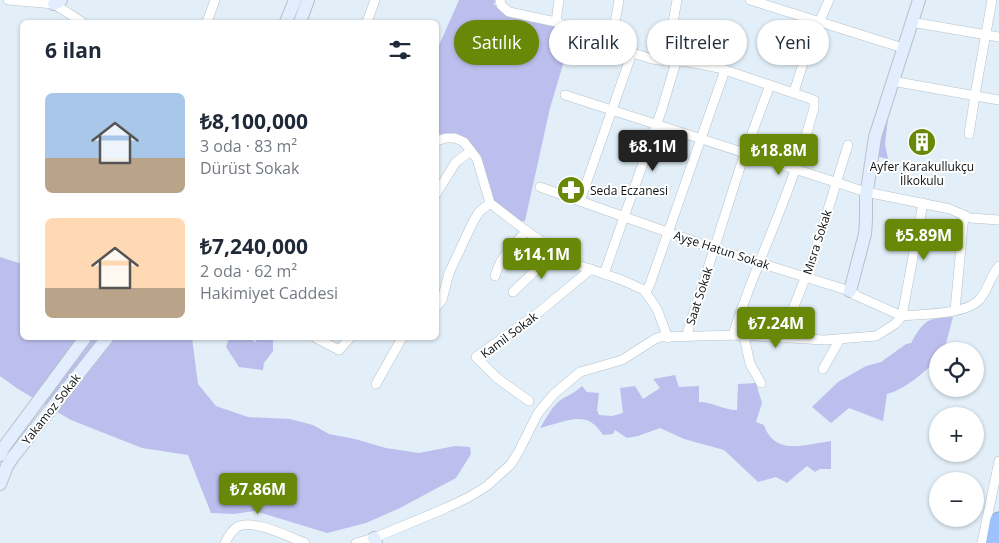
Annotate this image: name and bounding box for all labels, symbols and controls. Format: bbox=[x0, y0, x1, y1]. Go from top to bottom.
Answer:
chip: Satılık bbox=[454, 20, 539, 65]
chip: Kiralık bbox=[549, 20, 637, 65]
chip: Filtreler bbox=[647, 20, 747, 65]
chip: Yeni bbox=[757, 20, 829, 65]
text: 6 ilan bbox=[45, 36, 102, 64]
icon: filters bbox=[386, 36, 414, 64]
text: ₺8,100,000 bbox=[200, 107, 308, 135]
icon: home bbox=[85, 113, 145, 173]
building icon: Ayfer Karakullukçu İlkokulu bbox=[907, 127, 937, 157]
pin: ₺8.1M bbox=[618, 130, 688, 172]
pin: ₺18.8M bbox=[738, 134, 820, 176]
text: 3 oda · 83 m² bbox=[200, 135, 297, 157]
text: ₺8.1M bbox=[629, 135, 677, 157]
text: ₺18.8M bbox=[751, 139, 807, 161]
text: Dürüst Sokak bbox=[200, 157, 299, 179]
place label: Ayfer Karakullukçu İlkokulu bbox=[870, 158, 974, 189]
pharmacy icon: Seda Eczanesi bbox=[556, 175, 586, 205]
place label: Seda Eczanesi bbox=[590, 182, 668, 199]
street label: Mısra Sokak bbox=[799, 207, 836, 277]
pin: ₺5.89M bbox=[883, 218, 965, 261]
text: ₺5.89M bbox=[896, 224, 952, 246]
street label: Ayşe Hatun Sokak bbox=[672, 226, 773, 274]
text: ₺7,240,000 bbox=[200, 232, 308, 260]
icon: home bbox=[85, 238, 145, 298]
pin: ₺14.1M bbox=[501, 238, 583, 280]
text: ₺14.1M bbox=[514, 243, 570, 265]
text: 2 oda · 62 m² bbox=[200, 260, 297, 282]
street label: Saat Sokak bbox=[682, 264, 717, 327]
text: Hakimiyet Caddesi bbox=[200, 282, 338, 304]
pin: ₺7.24M bbox=[735, 306, 817, 349]
street label: Kamil Sokak bbox=[477, 308, 542, 362]
text: ₺7.24M bbox=[748, 312, 804, 334]
map controls bbox=[929, 342, 984, 527]
button: locate bbox=[929, 342, 984, 397]
street label: Yakamoz Sokak bbox=[18, 369, 85, 448]
button: + bbox=[929, 407, 984, 462]
pin: ₺7.86M bbox=[217, 472, 299, 515]
button: − bbox=[929, 472, 984, 527]
text: ₺7.86M bbox=[230, 478, 286, 500]

